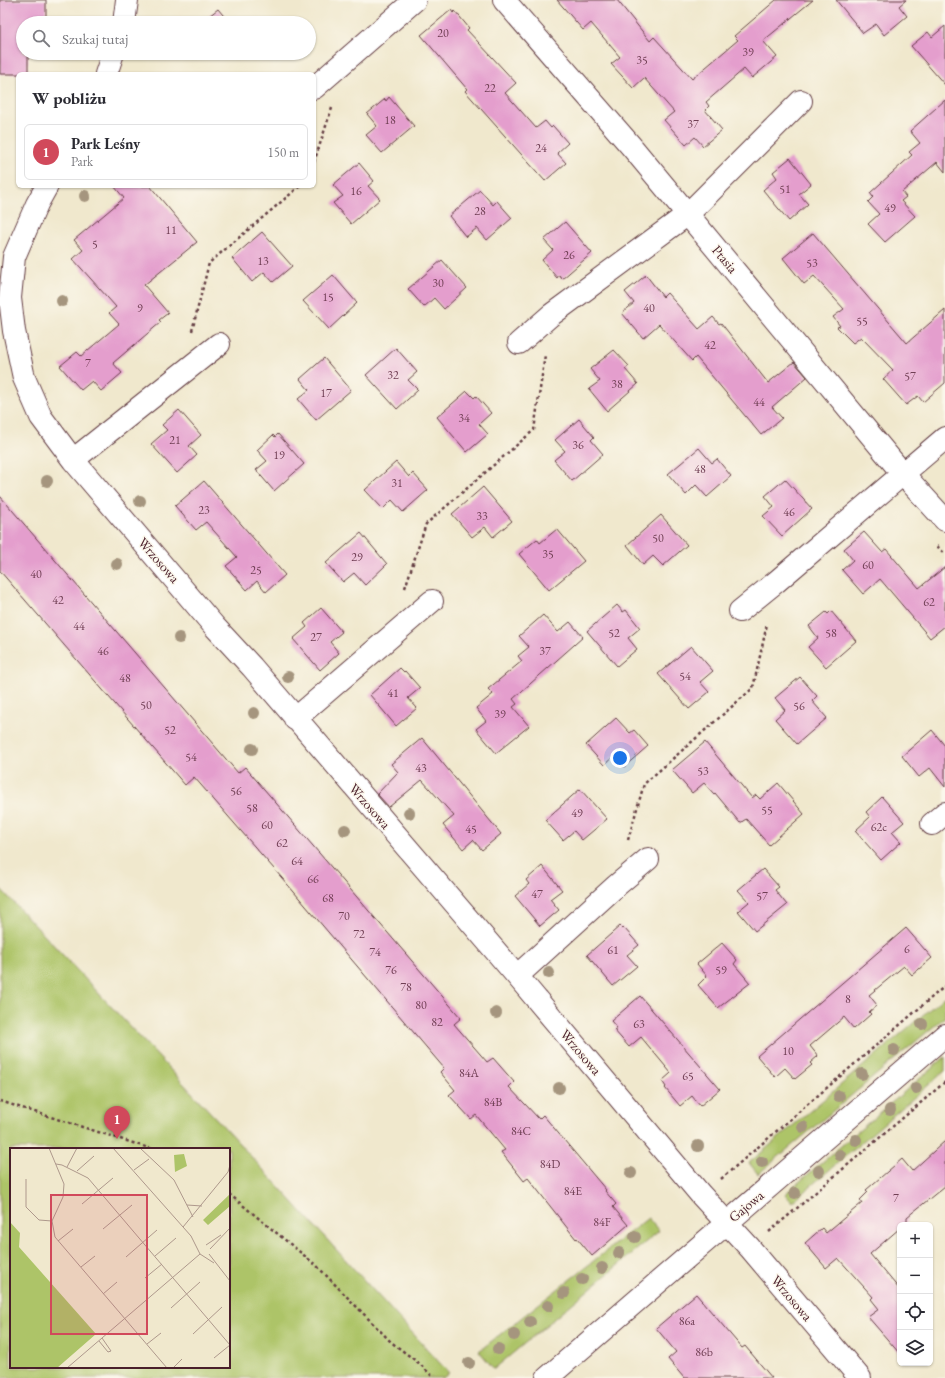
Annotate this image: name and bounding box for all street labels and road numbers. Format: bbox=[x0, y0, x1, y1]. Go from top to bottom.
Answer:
street label: Ptasia bbox=[708, 241, 742, 277]
street label: Wrzosowa bbox=[134, 533, 184, 587]
street label: Wrzosowa bbox=[345, 779, 395, 833]
street label: Wrzosowa bbox=[557, 1025, 606, 1079]
street label: Gajowa bbox=[725, 1186, 768, 1226]
street label: Wrzosowa bbox=[768, 1271, 817, 1325]

